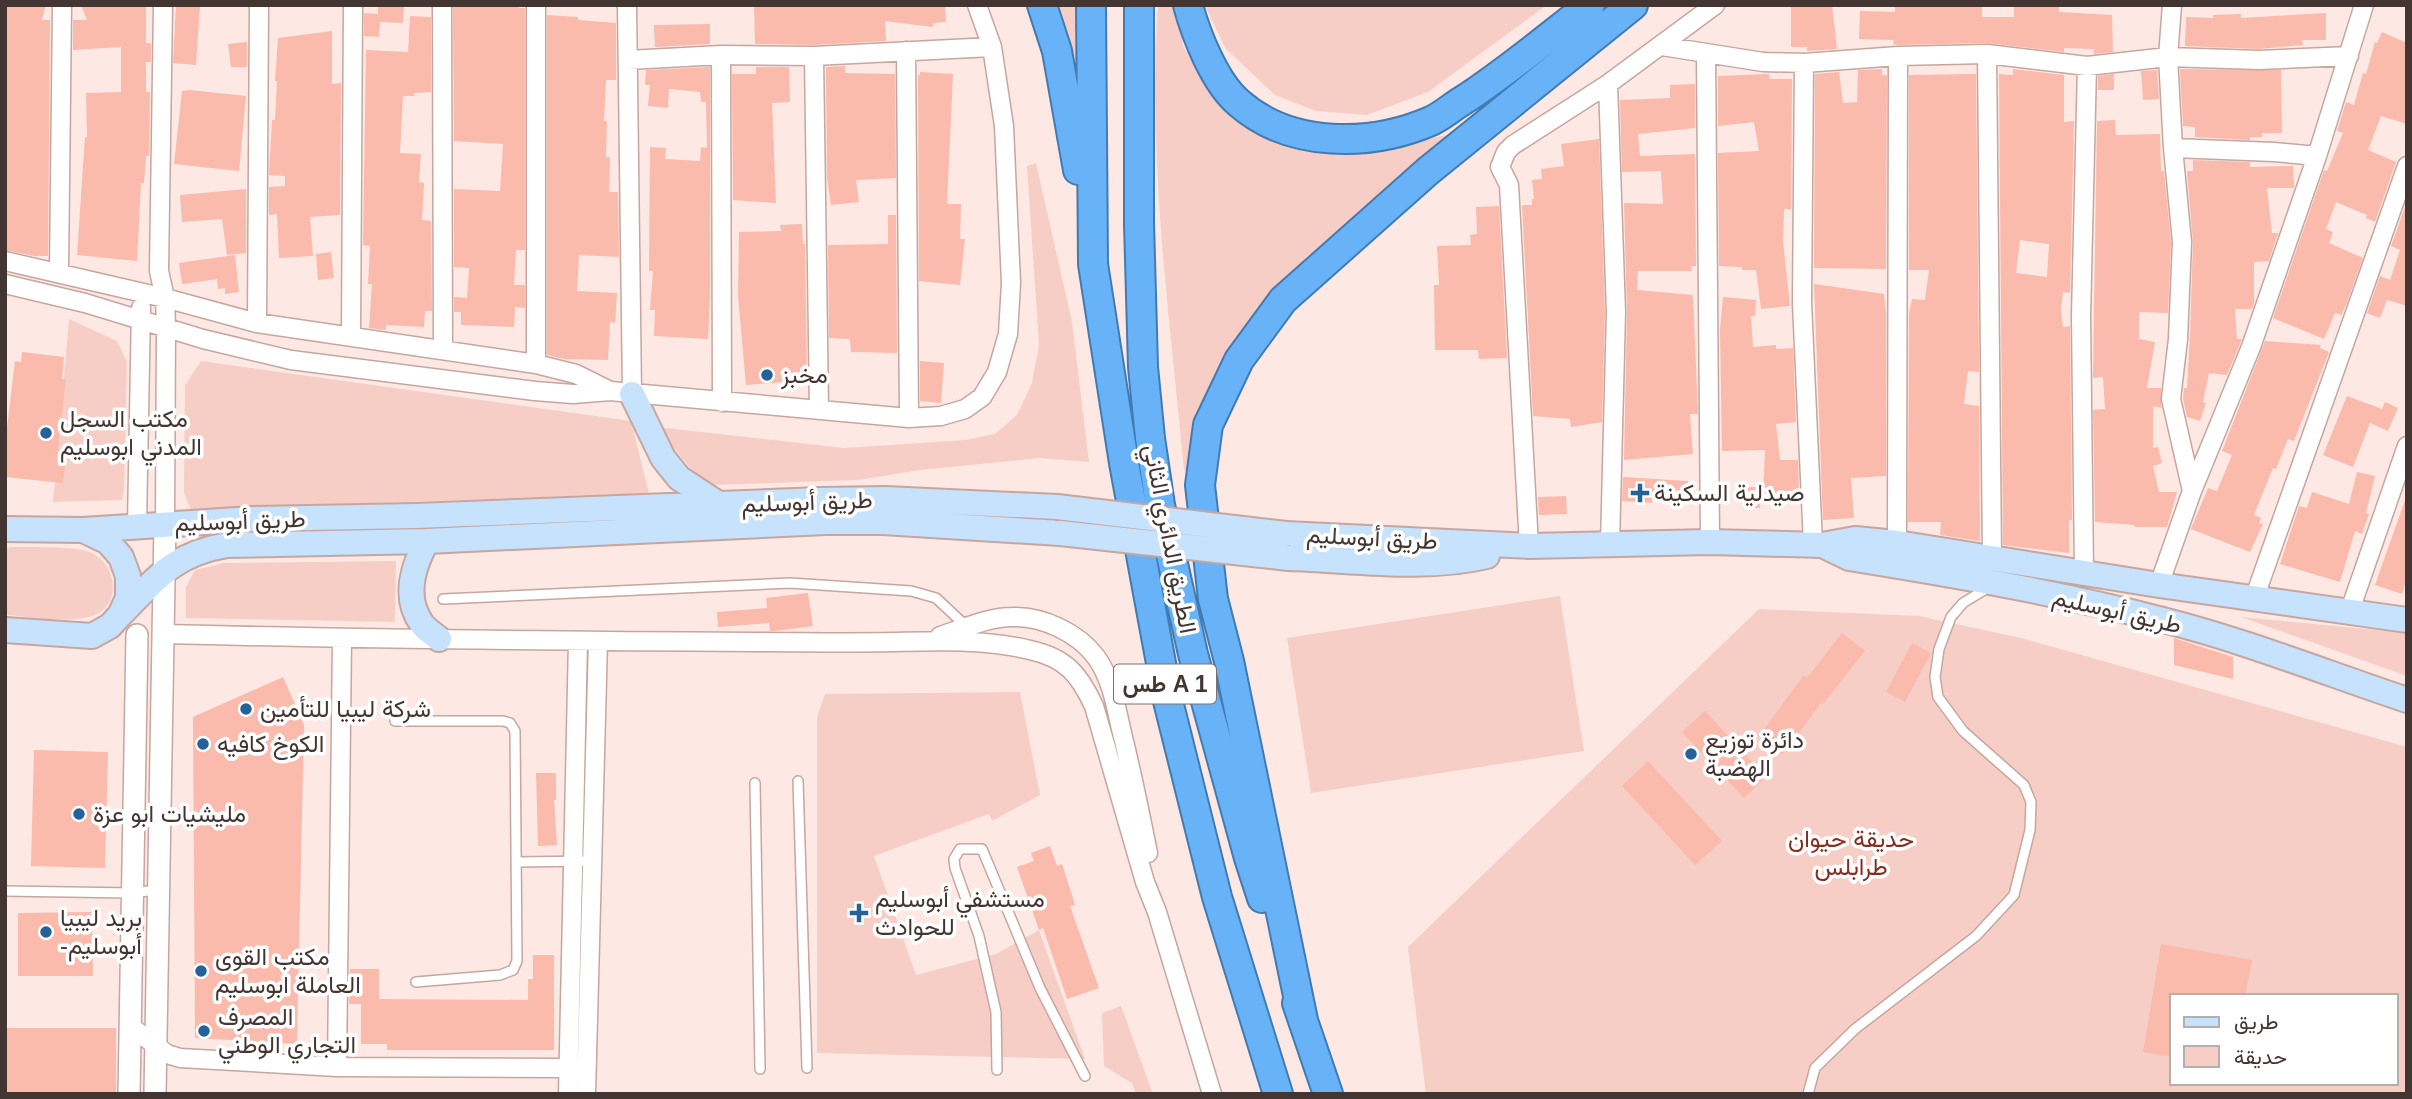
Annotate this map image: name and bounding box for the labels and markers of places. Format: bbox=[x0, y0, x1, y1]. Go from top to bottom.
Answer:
place label: مخبز bbox=[780, 361, 828, 390]
marker: مخبز bbox=[759, 367, 775, 383]
place label: مكتب السجل المدني ابوسليم bbox=[60, 405, 202, 466]
marker: مكتب السجل المدني ابوسليم bbox=[38, 425, 54, 441]
place label: صيدلية السكينة bbox=[1654, 479, 1805, 507]
marker: صيدلية السكينة bbox=[1632, 485, 1648, 501]
place label: شركة ليبيا للتأمين bbox=[260, 695, 431, 724]
marker: شركة ليبيا للتأمين bbox=[238, 701, 254, 717]
place label: دائرة توزيع الهضبة bbox=[1705, 726, 1804, 783]
place label: الكوخ كافيه bbox=[217, 730, 324, 760]
marker: الكوخ كافيه bbox=[195, 736, 211, 752]
marker: دائرة توزيع الهضبة bbox=[1683, 746, 1699, 762]
place label: مليشيات ابو عزة bbox=[93, 800, 246, 829]
marker: مليشيات ابو عزة bbox=[71, 806, 87, 822]
place label: مستشفي أبوسليم للحوادث bbox=[875, 885, 1045, 942]
marker: مستشفي أبوسليم للحوادث bbox=[849, 903, 869, 923]
place label: بريد ليبيا -أبوسليم bbox=[60, 904, 142, 962]
marker: بريد ليبيا -أبوسليم bbox=[38, 924, 54, 940]
place label: مكتب القوى العاملة ابوسليم bbox=[215, 943, 361, 1001]
marker: مكتب القوى العاملة ابوسليم bbox=[193, 963, 209, 979]
place label: المصرف التجاري الوطني bbox=[218, 1003, 356, 1064]
marker: المصرف التجاري الوطني bbox=[196, 1023, 212, 1039]

